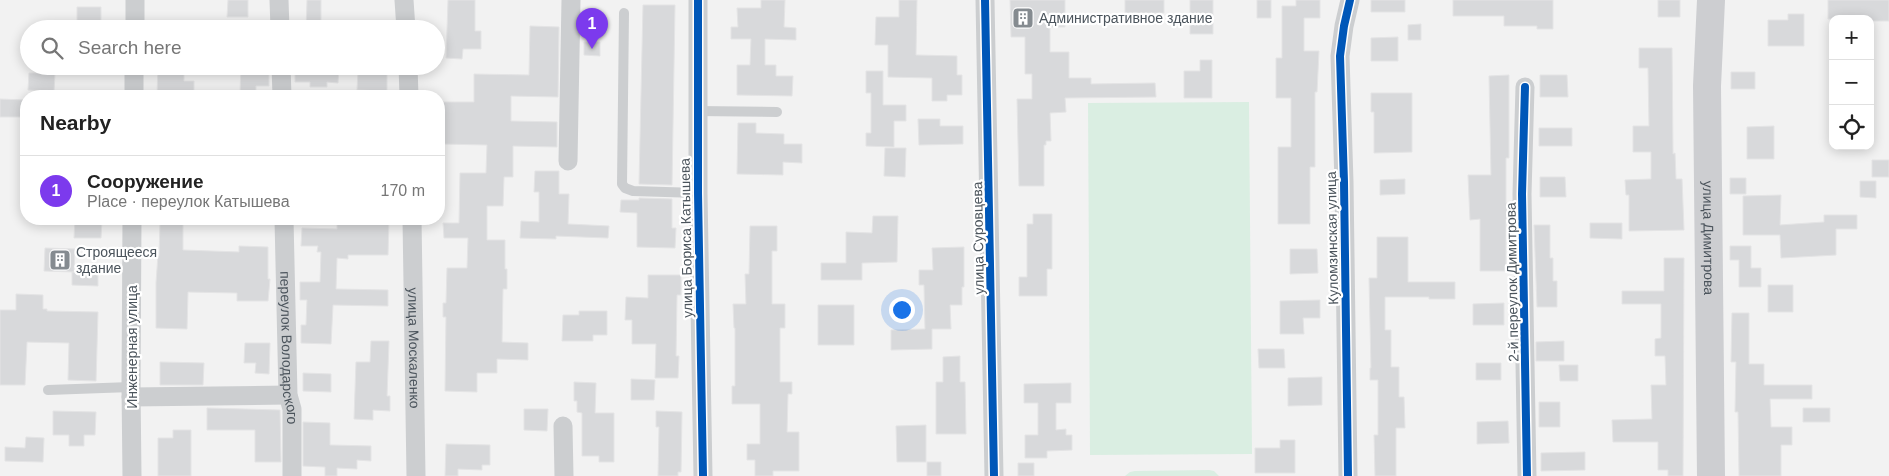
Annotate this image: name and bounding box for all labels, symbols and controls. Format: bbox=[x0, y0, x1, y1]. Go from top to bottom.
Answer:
building icon: Административное здание bbox=[1011, 6, 1035, 30]
pin: 1 bbox=[576, 8, 608, 49]
place label: Административное здание bbox=[1039, 10, 1213, 26]
map controls bbox=[1829, 15, 1874, 150]
button: + bbox=[1829, 15, 1874, 60]
search box bbox=[20, 20, 445, 75]
icon: search bbox=[38, 34, 66, 62]
text: Search here bbox=[78, 37, 182, 58]
button: − bbox=[1829, 60, 1874, 105]
button: locate bbox=[1829, 105, 1874, 150]
text: Nearby bbox=[40, 111, 111, 134]
street label: улица Бориса Катышева bbox=[677, 158, 695, 318]
text: Сооружение bbox=[87, 171, 204, 192]
street label: Куломзинская улица bbox=[1323, 171, 1341, 305]
street label: улица Суровцева bbox=[969, 181, 987, 295]
street label: улица Димитрова bbox=[1700, 181, 1717, 295]
text: 1 bbox=[52, 182, 60, 199]
text: 170 m bbox=[381, 182, 425, 199]
text: Place · переулок Катышева bbox=[87, 193, 290, 210]
street label: 2-й переулок Димитрова bbox=[1503, 202, 1521, 362]
place label: Строящееся здание bbox=[76, 244, 157, 276]
building icon: Строящееся здание bbox=[48, 248, 72, 272]
street label: переулок Володарского bbox=[277, 271, 300, 424]
street label: Инженерная улица bbox=[124, 285, 140, 409]
street label: улица Москаленко bbox=[405, 287, 423, 409]
your location bbox=[889, 297, 915, 323]

